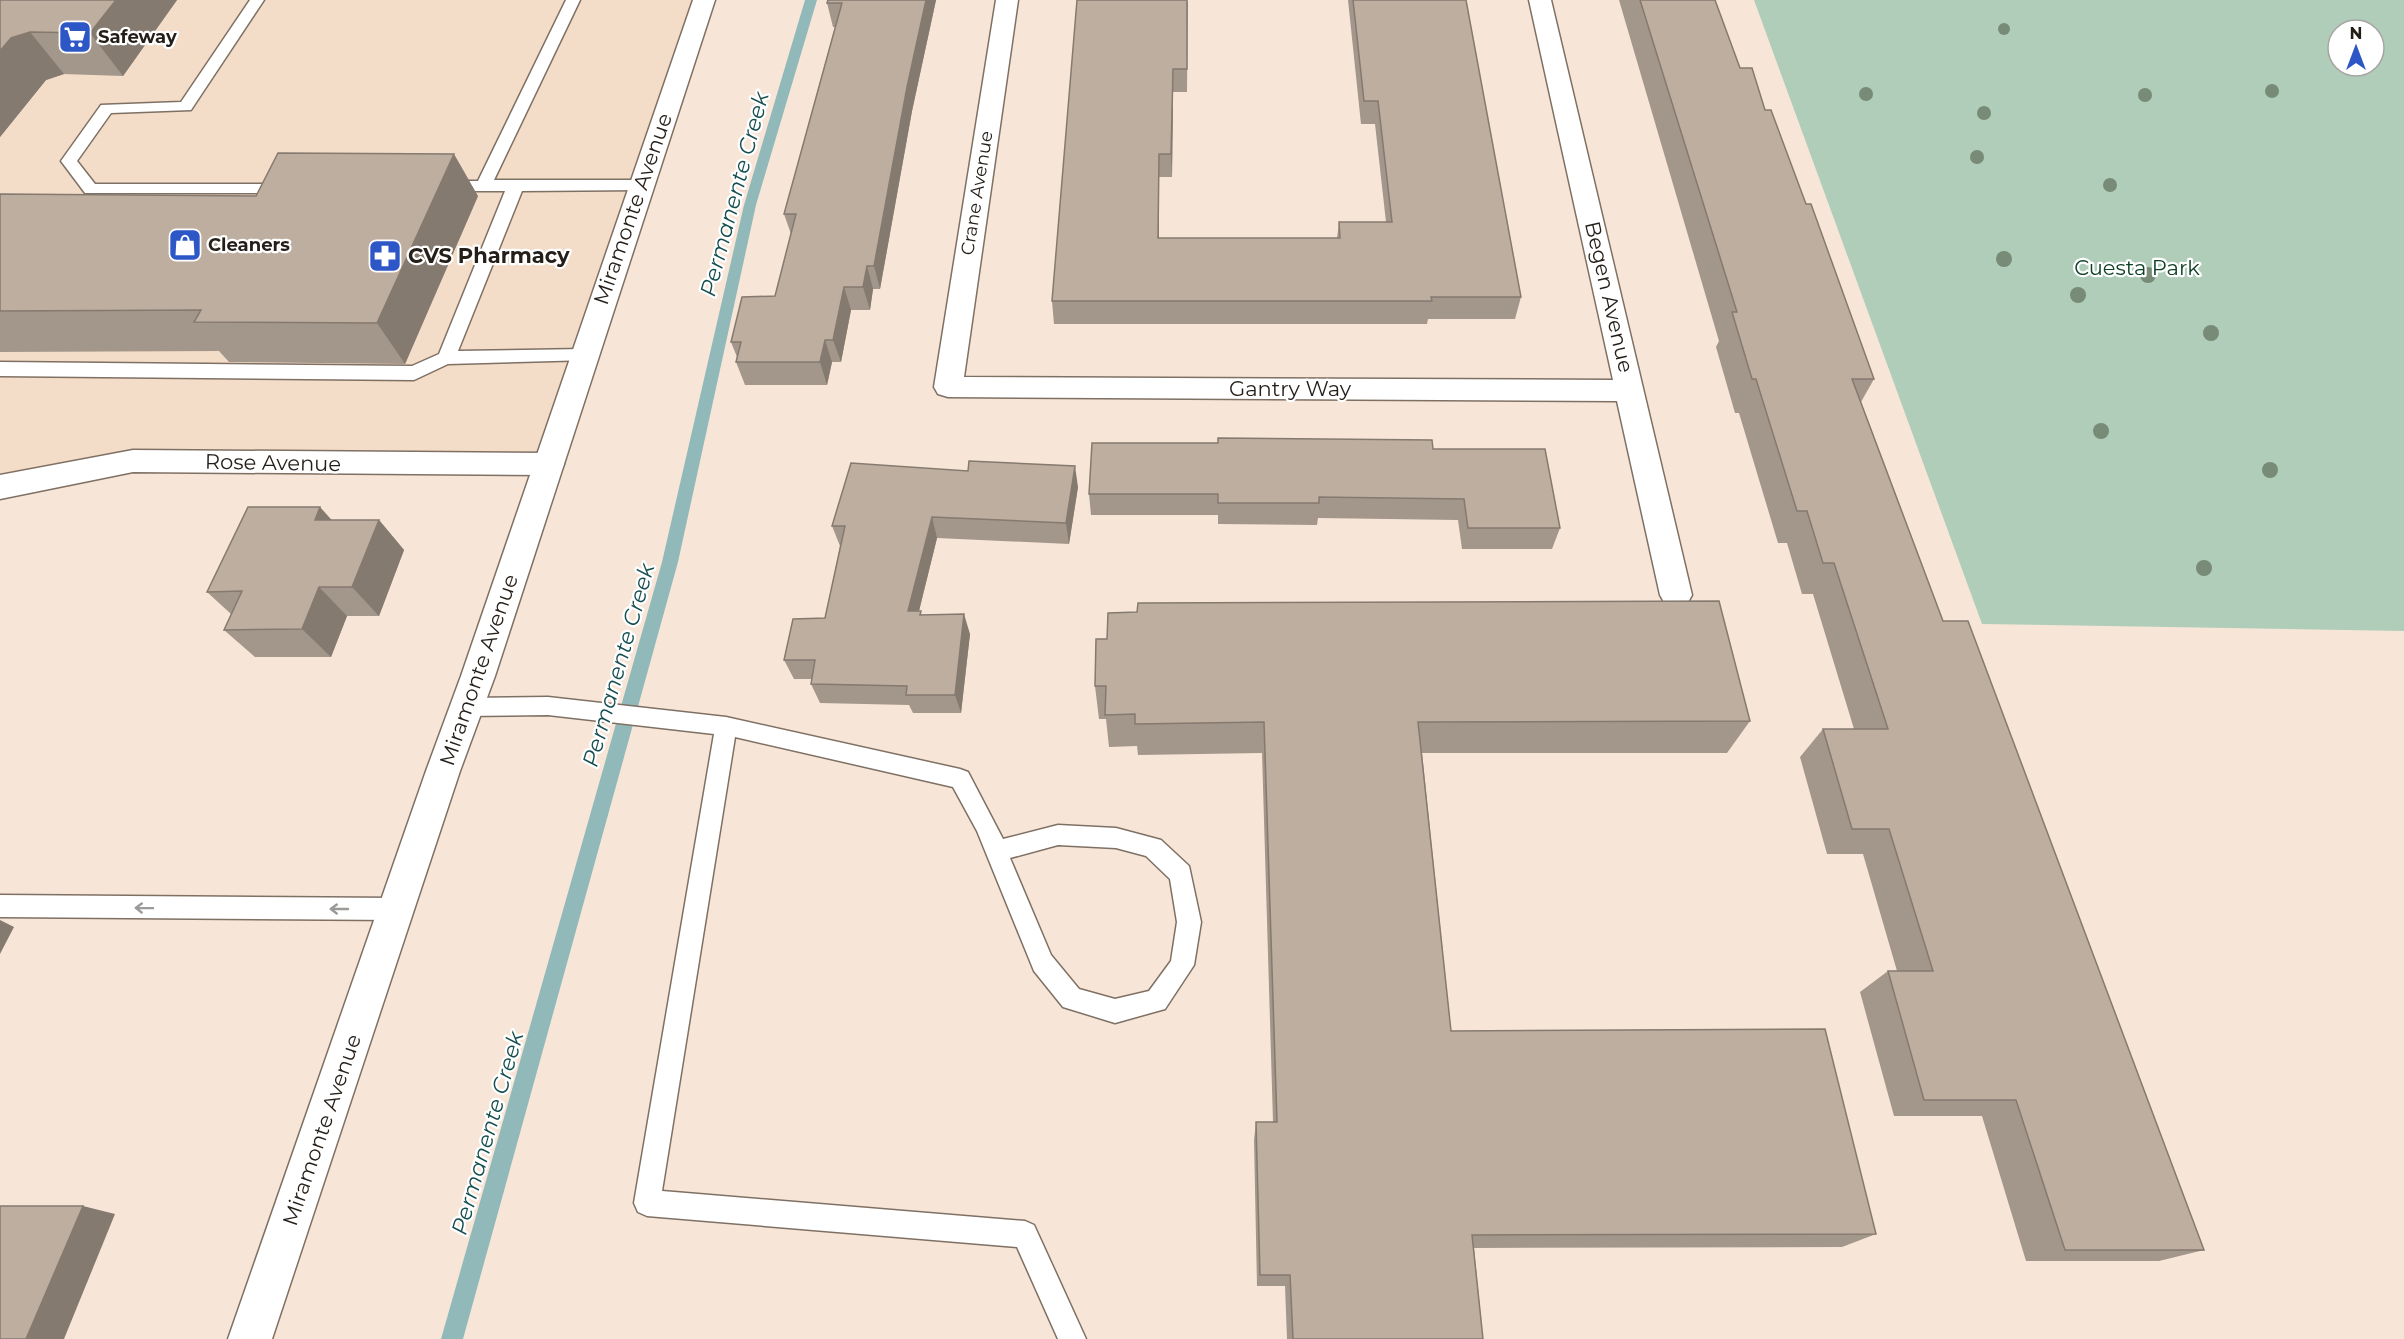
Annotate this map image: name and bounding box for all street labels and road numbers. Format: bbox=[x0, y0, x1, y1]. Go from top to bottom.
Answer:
street label: Miramonte Avenue bbox=[588, 110, 677, 308]
street label: Crane Avenue bbox=[956, 129, 998, 257]
street label: Begen Avenue bbox=[1580, 219, 1639, 375]
street label: Gantry Way bbox=[1229, 376, 1352, 401]
street label: Rose Avenue bbox=[205, 449, 341, 476]
street label: Miramonte Avenue bbox=[434, 571, 523, 769]
street label: Miramonte Avenue bbox=[277, 1031, 366, 1229]

